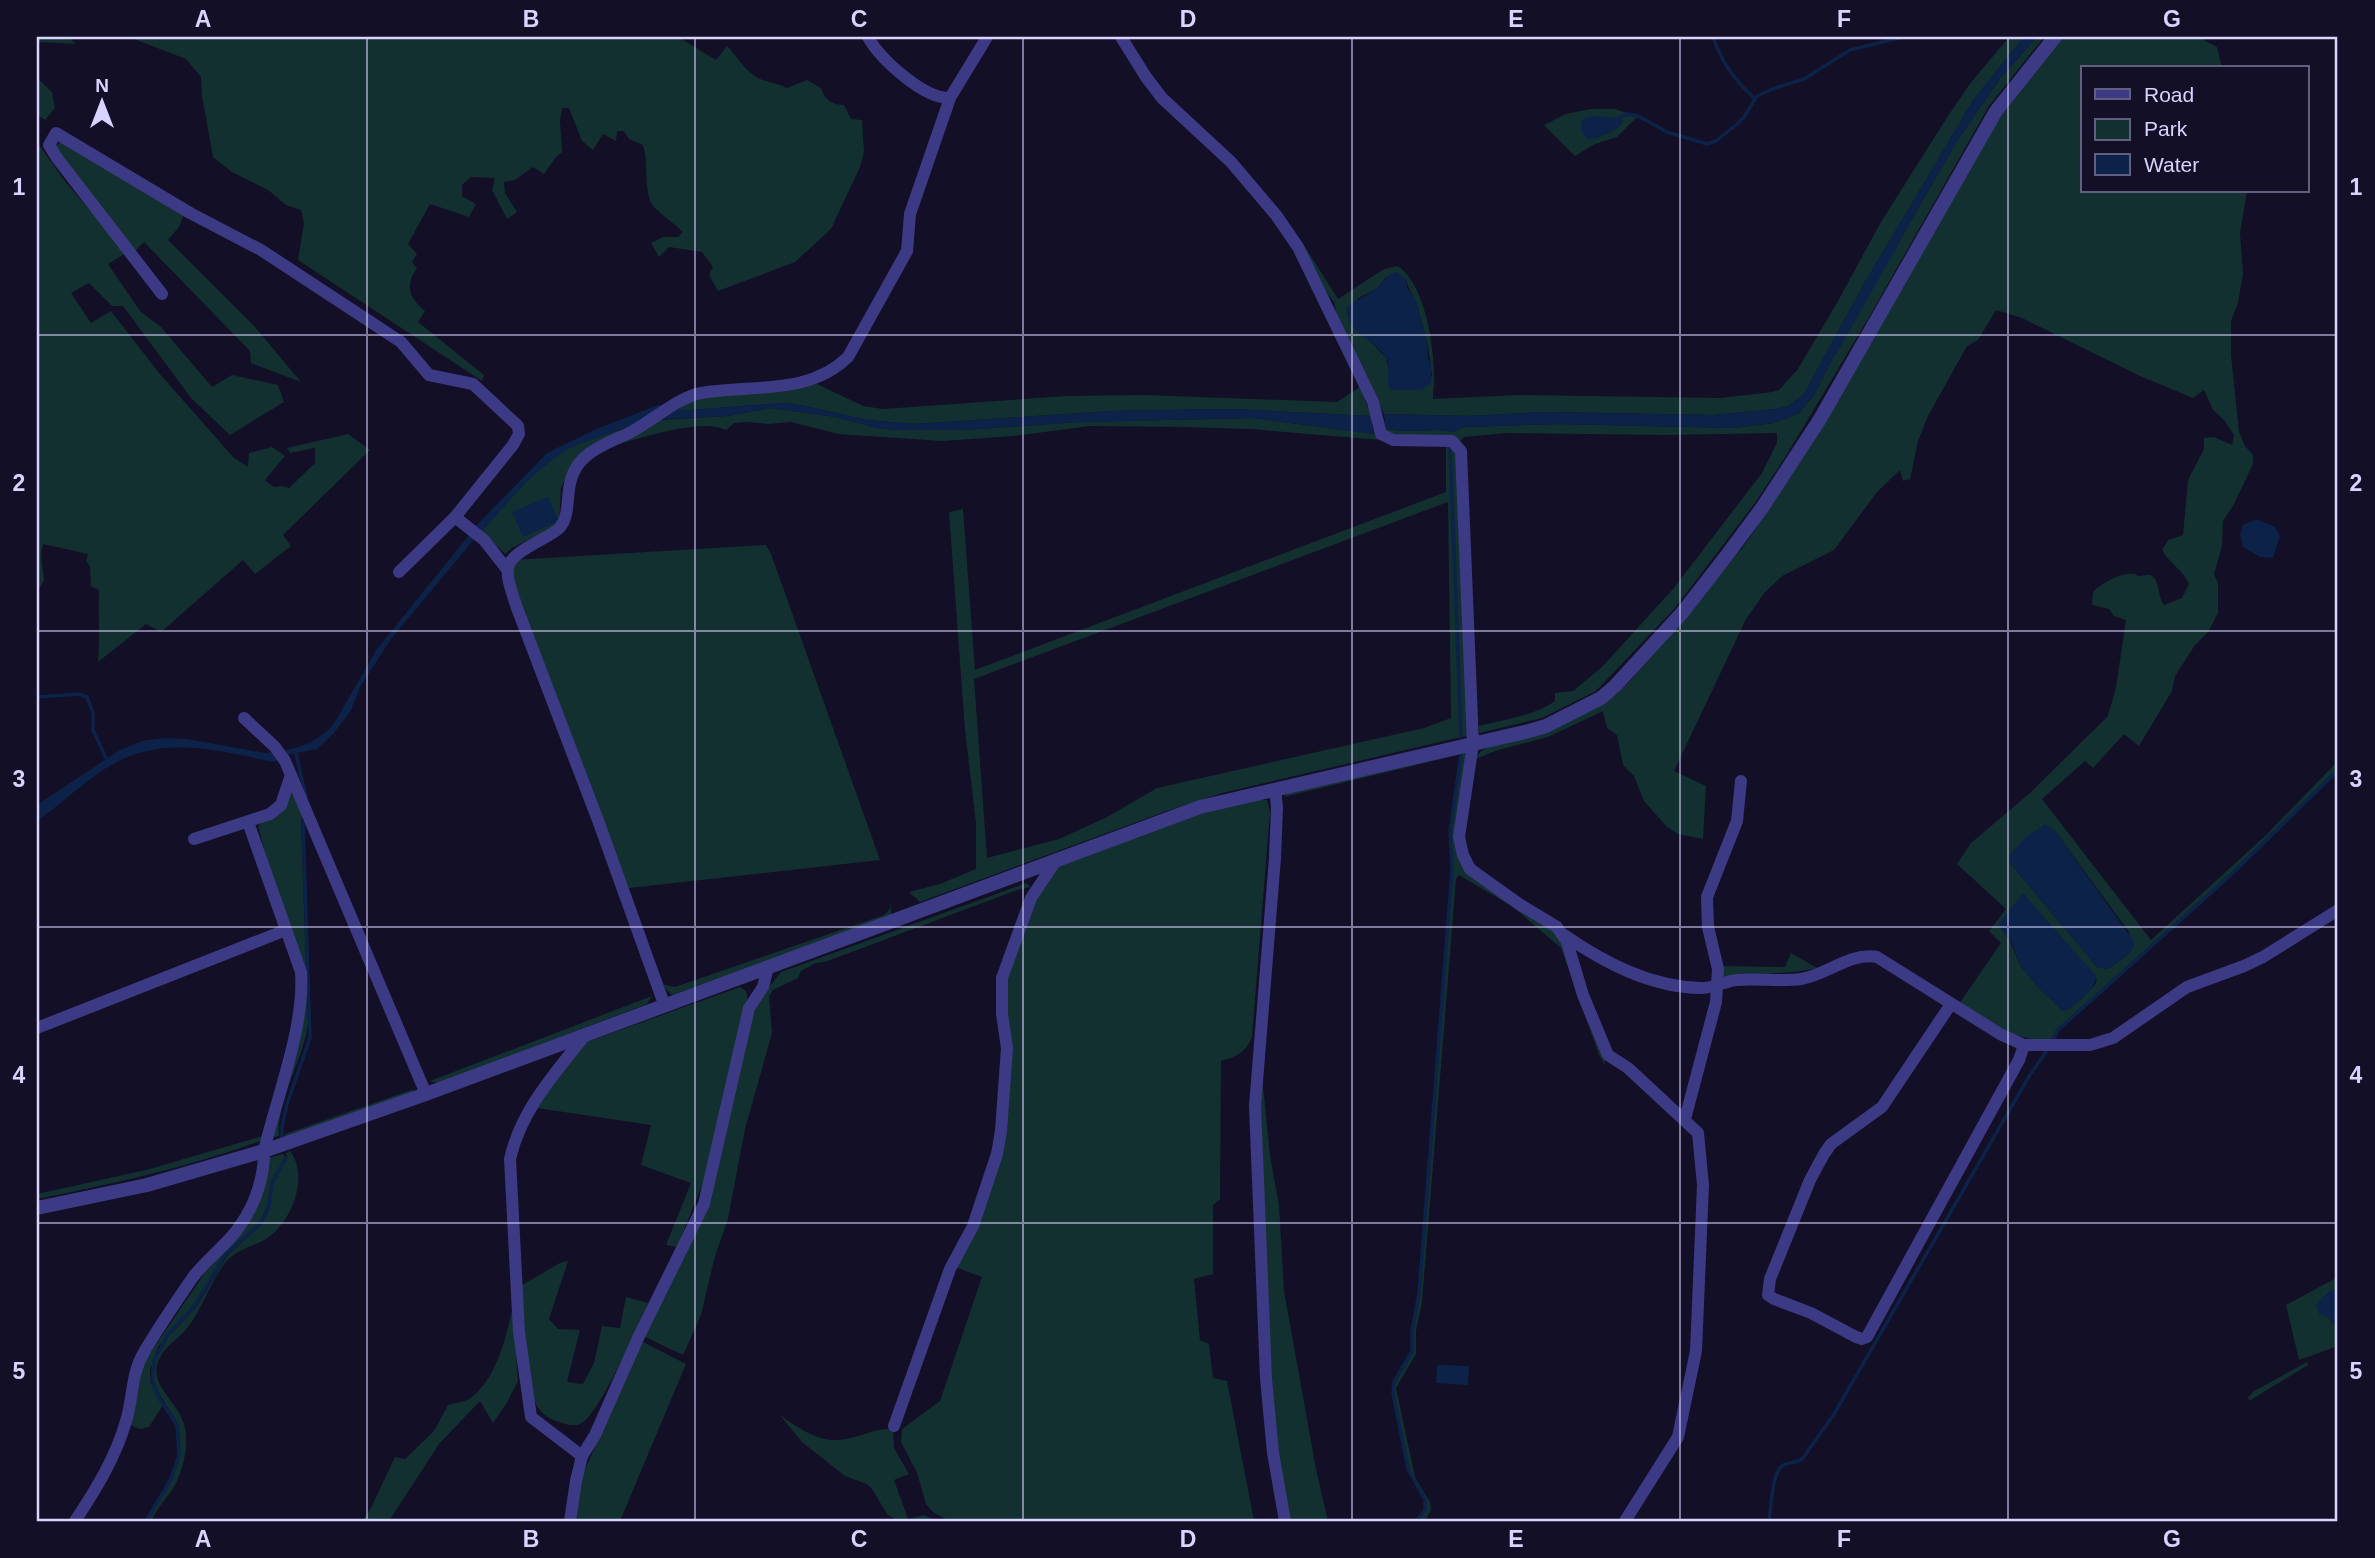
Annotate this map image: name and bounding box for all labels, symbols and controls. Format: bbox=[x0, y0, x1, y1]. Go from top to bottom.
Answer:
text: A bbox=[195, 6, 211, 32]
text: B bbox=[523, 6, 539, 32]
text: C bbox=[851, 6, 867, 32]
text: D bbox=[1180, 6, 1196, 32]
text: E bbox=[1508, 6, 1524, 32]
text: F bbox=[1837, 6, 1851, 32]
text: G bbox=[2163, 6, 2181, 32]
north arrow bbox=[66, 66, 136, 136]
legend bbox=[2081, 66, 2308, 192]
text: N bbox=[95, 75, 109, 96]
text: Road bbox=[2144, 83, 2194, 106]
text: Park bbox=[2144, 117, 2188, 140]
text: Water bbox=[2144, 153, 2199, 176]
text: 1 bbox=[13, 174, 26, 200]
text: 1 bbox=[2350, 174, 2363, 200]
text: 2 bbox=[13, 470, 25, 496]
text: 2 bbox=[2350, 470, 2362, 496]
text: 3 bbox=[13, 766, 25, 792]
text: 3 bbox=[2350, 766, 2362, 792]
text: 4 bbox=[13, 1062, 26, 1088]
text: 4 bbox=[2350, 1062, 2363, 1088]
text: 5 bbox=[13, 1358, 26, 1384]
text: 5 bbox=[2350, 1358, 2363, 1384]
text: A bbox=[195, 1526, 211, 1552]
text: B bbox=[523, 1526, 539, 1552]
text: C bbox=[851, 1526, 867, 1552]
text: D bbox=[1180, 1526, 1196, 1552]
text: E bbox=[1508, 1526, 1524, 1552]
text: F bbox=[1837, 1526, 1851, 1552]
text: G bbox=[2163, 1526, 2181, 1552]

